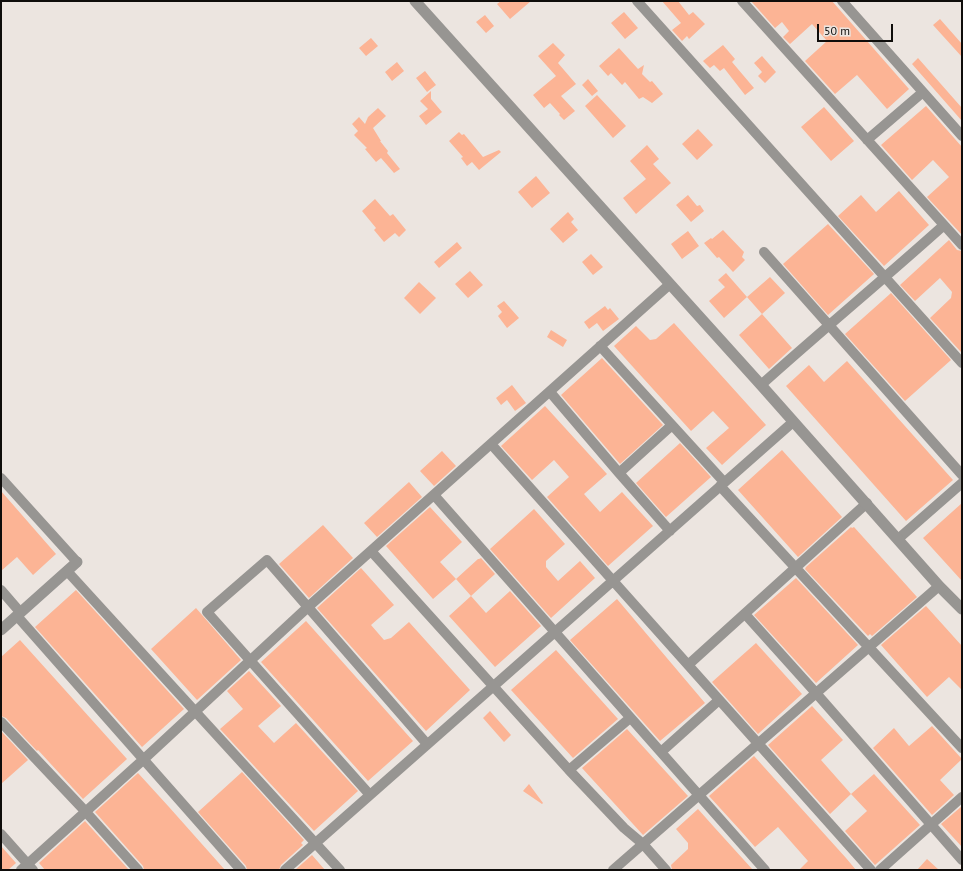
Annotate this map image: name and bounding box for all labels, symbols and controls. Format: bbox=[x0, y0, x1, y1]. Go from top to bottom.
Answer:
scale bar bbox=[819, 16, 895, 42]
text: 50 m bbox=[824, 23, 850, 38]

